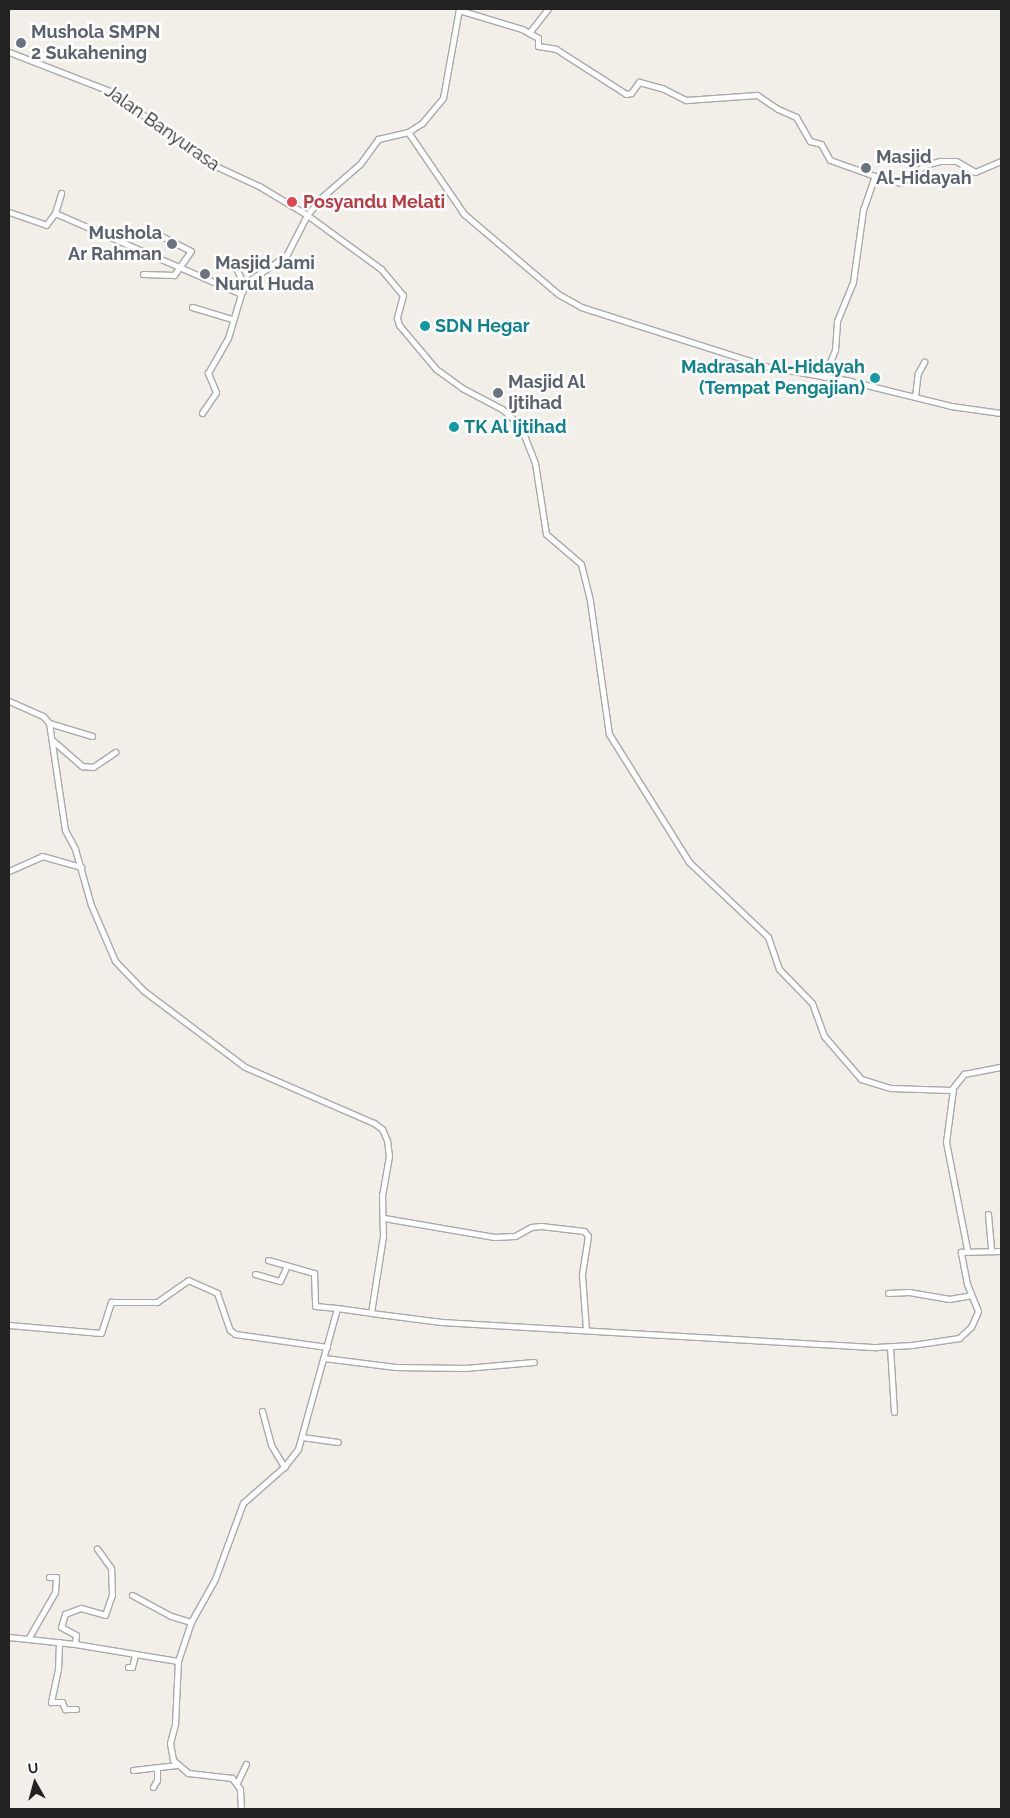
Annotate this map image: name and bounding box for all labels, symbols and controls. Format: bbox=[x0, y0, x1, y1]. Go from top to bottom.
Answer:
place label: Mushola SMPN 2 Sukahening bbox=[31, 22, 160, 64]
marker: Mushola SMPN 2 Sukahening bbox=[15, 37, 27, 49]
street label: Jalan Banyurasa bbox=[100, 80, 224, 176]
place label: Masjid Al-Hidayah bbox=[876, 147, 972, 190]
marker: Masjid Al-Hidayah bbox=[860, 162, 872, 174]
place label: Posyandu Melati bbox=[303, 191, 445, 213]
marker: Posyandu Melati bbox=[285, 195, 299, 209]
place label: Mushola Ar Rahman bbox=[68, 223, 162, 266]
marker: Mushola Ar Rahman bbox=[166, 238, 178, 250]
place label: Masjid Jami Nurul Huda bbox=[215, 253, 315, 296]
marker: Masjid Jami Nurul Huda bbox=[199, 268, 211, 280]
place label: SDN Hegar bbox=[435, 315, 530, 337]
marker: SDN Hegar bbox=[419, 320, 431, 332]
place label: Madrasah Al-Hidayah (Tempat Pengajian) bbox=[680, 357, 865, 399]
place label: Masjid Al Ijtihad bbox=[508, 372, 586, 414]
marker: Madrasah Al-Hidayah (Tempat Pengajian) bbox=[869, 372, 881, 384]
marker: Masjid Al Ijtihad bbox=[492, 387, 504, 399]
place label: TK Al Ijtihad bbox=[464, 416, 568, 438]
marker: TK Al Ijtihad bbox=[448, 421, 460, 433]
north arrow bbox=[10, 1758, 60, 1808]
text: U bbox=[27, 1760, 39, 1777]

